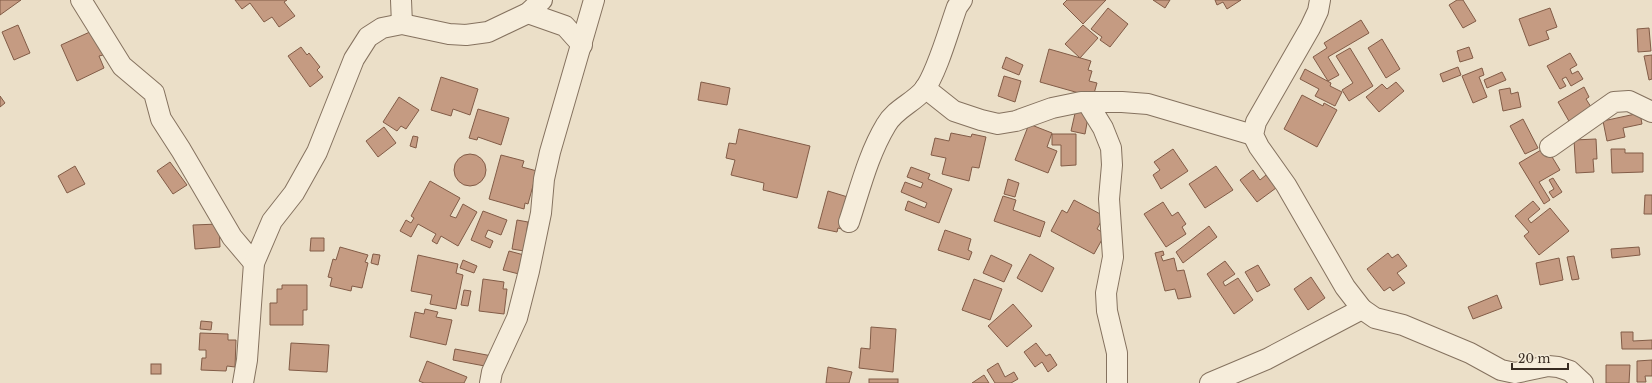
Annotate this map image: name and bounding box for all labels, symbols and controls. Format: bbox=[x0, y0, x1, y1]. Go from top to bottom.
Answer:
scale bar bbox=[1512, 345, 1568, 371]
text: 20 m bbox=[1518, 351, 1550, 366]

